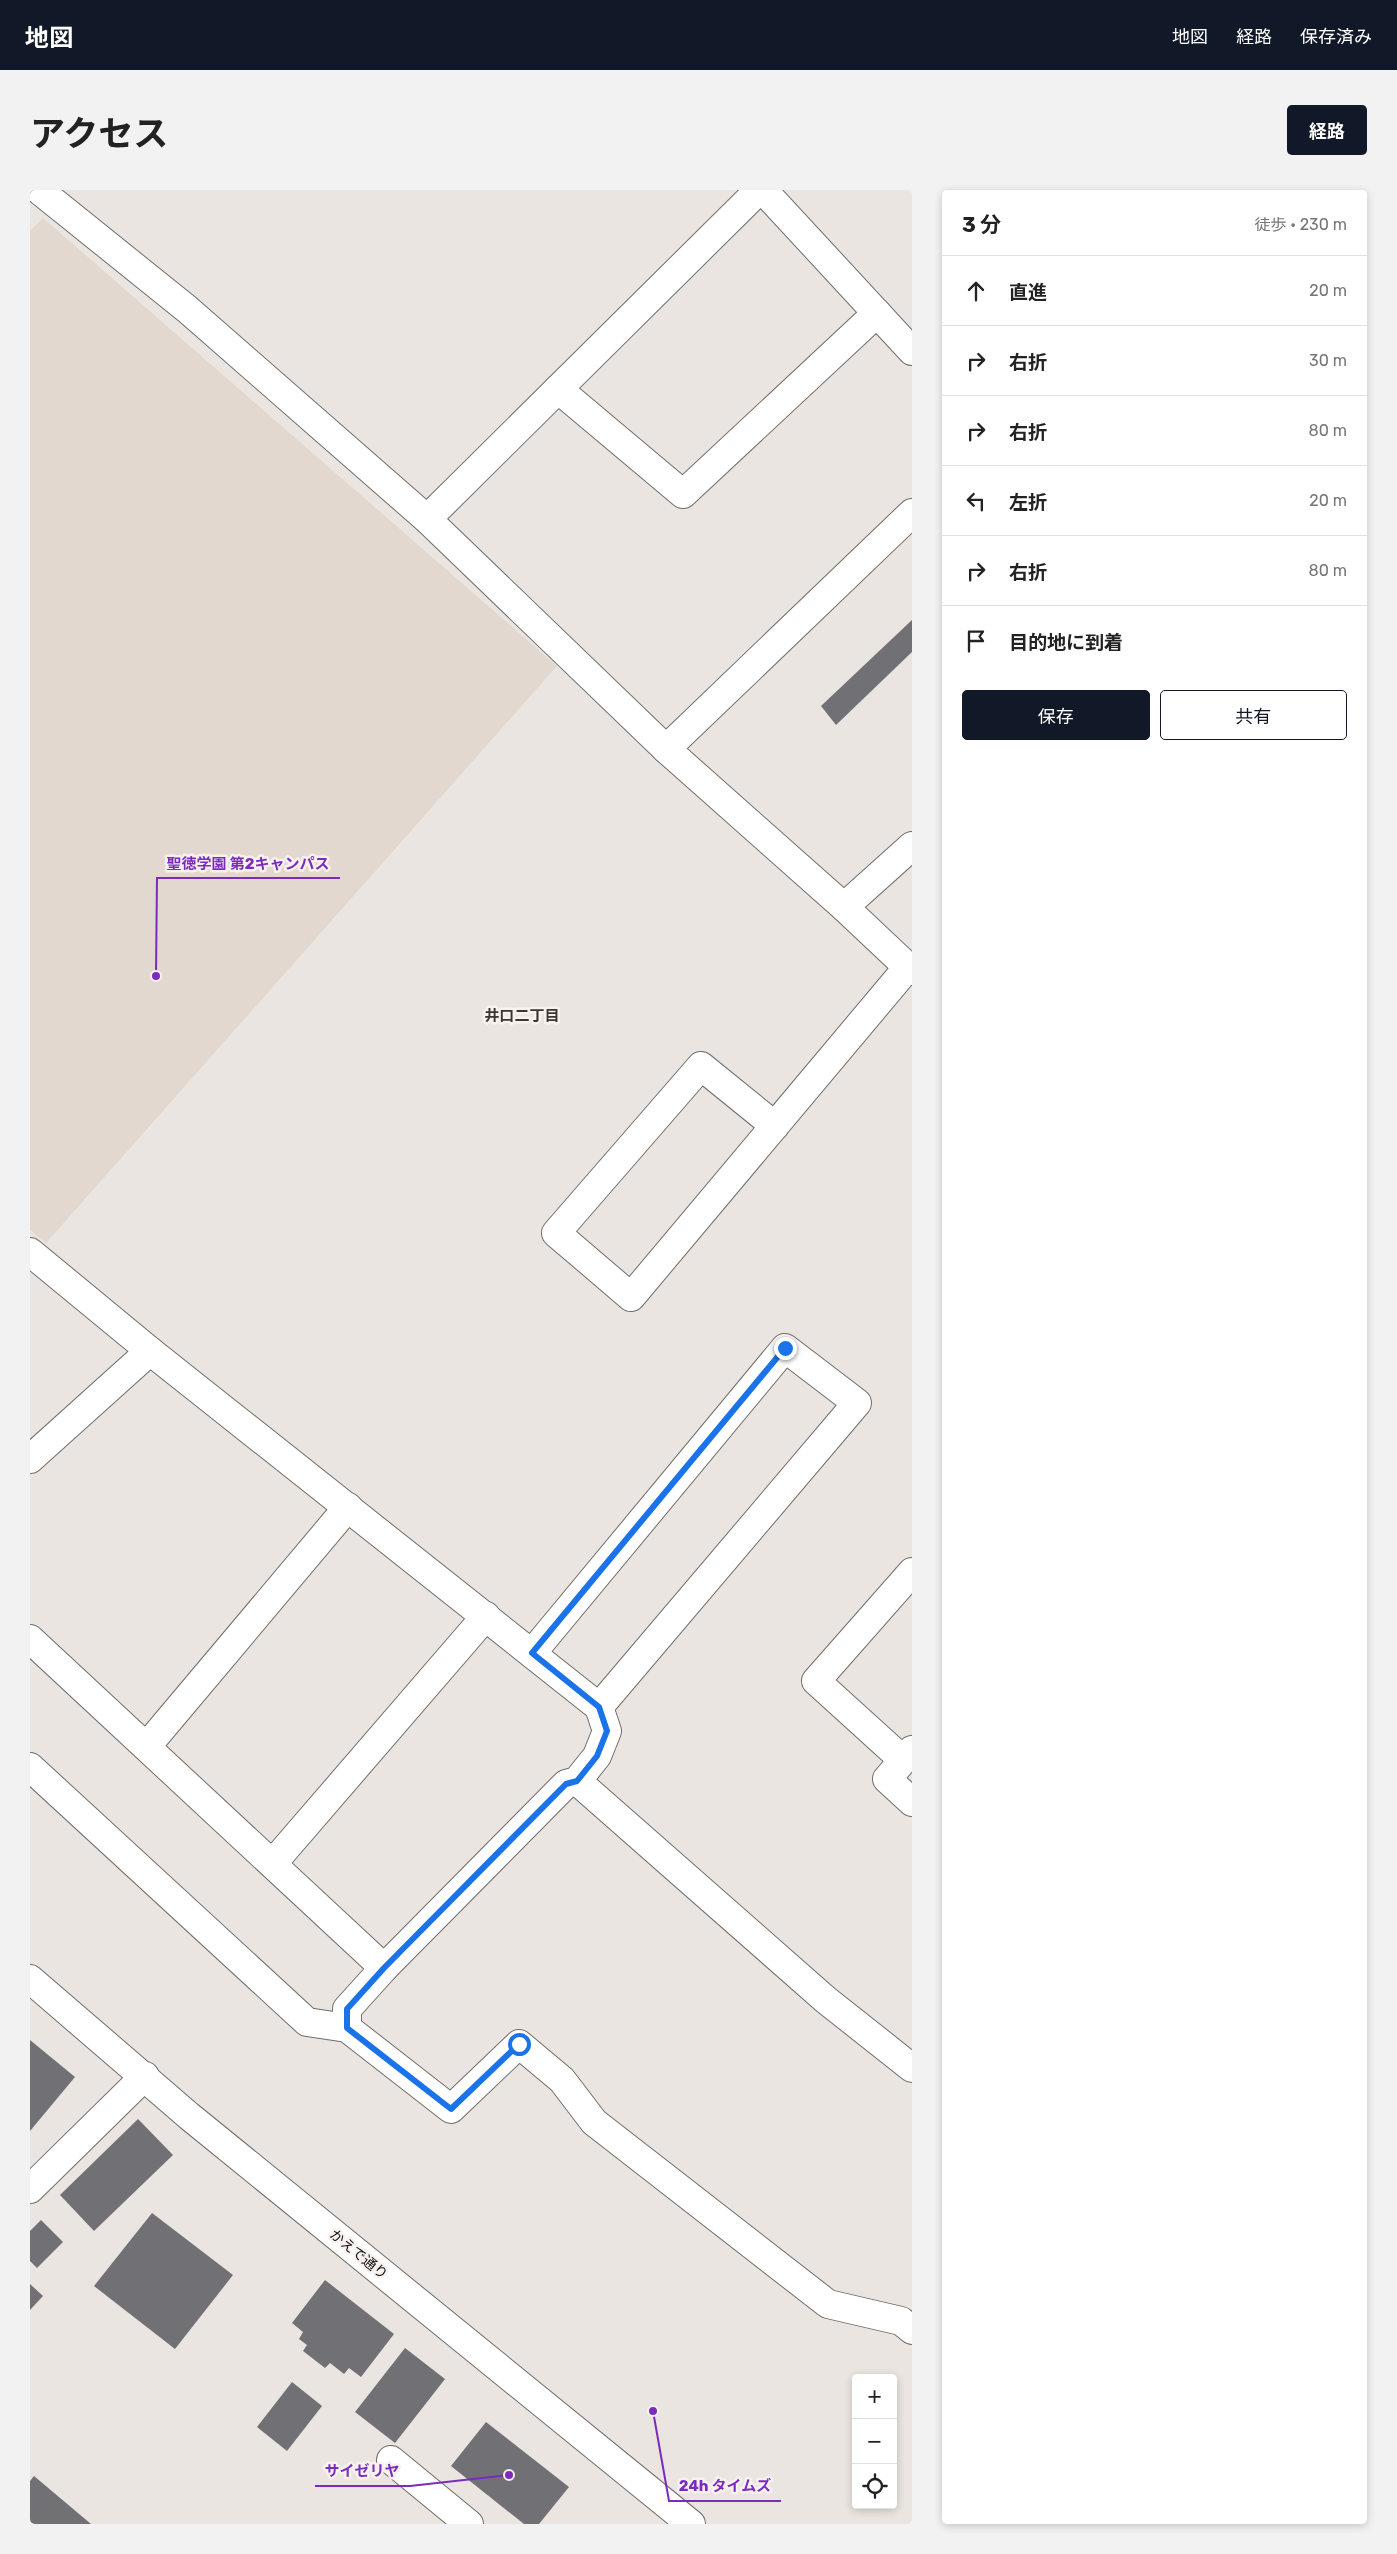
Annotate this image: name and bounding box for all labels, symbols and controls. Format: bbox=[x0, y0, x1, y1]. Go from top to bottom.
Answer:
text: 地図 bbox=[25, 24, 73, 52]
text: 地図 bbox=[1172, 26, 1208, 48]
text: 経路 bbox=[1236, 26, 1272, 48]
text: 保存済み bbox=[1300, 26, 1372, 48]
button: 経路 bbox=[1287, 105, 1367, 155]
text: アクセス bbox=[30, 113, 168, 155]
text: 3 分 bbox=[962, 212, 1001, 237]
text: 徒歩 · 230 m bbox=[1255, 215, 1347, 234]
icon: ahead bbox=[962, 277, 990, 305]
text: 直進 bbox=[1009, 281, 1047, 304]
text: 20 m bbox=[1309, 281, 1347, 300]
icon: right bbox=[962, 347, 990, 375]
text: 右折 bbox=[1009, 351, 1047, 374]
text: 30 m bbox=[1309, 351, 1347, 370]
icon: right bbox=[962, 417, 990, 445]
text: 右折 bbox=[1009, 421, 1047, 444]
text: 80 m bbox=[1309, 421, 1347, 440]
icon: left bbox=[962, 487, 990, 515]
text: 左折 bbox=[1009, 491, 1047, 514]
text: 20 m bbox=[1309, 491, 1347, 510]
icon: right bbox=[962, 557, 990, 585]
text: 右折 bbox=[1009, 561, 1047, 584]
text: 80 m bbox=[1309, 561, 1347, 580]
icon: arrive bbox=[962, 627, 990, 655]
text: 目的地に到着 bbox=[1009, 631, 1123, 654]
button: 保存 bbox=[962, 690, 1150, 740]
button: 共有 bbox=[1160, 690, 1347, 740]
callout: 聖徳学園 第2キャンパス bbox=[157, 848, 340, 878]
text: 聖徳学園 第2キャンパス bbox=[167, 855, 329, 873]
district label: 井口二丁目 bbox=[484, 1007, 560, 1025]
route end bbox=[774, 1337, 797, 1360]
route start bbox=[508, 2033, 531, 2056]
street label: かえで通り bbox=[326, 2226, 391, 2283]
map controls bbox=[852, 2374, 897, 2509]
button: + bbox=[852, 2374, 897, 2419]
button: − bbox=[852, 2419, 897, 2464]
callout: サイゼリヤ bbox=[315, 2456, 410, 2486]
text: サイゼリヤ bbox=[324, 2462, 400, 2480]
button: locate bbox=[852, 2464, 897, 2509]
callout: 24h タイムズ bbox=[669, 2471, 781, 2501]
text: 24h タイムズ bbox=[679, 2477, 771, 2495]

